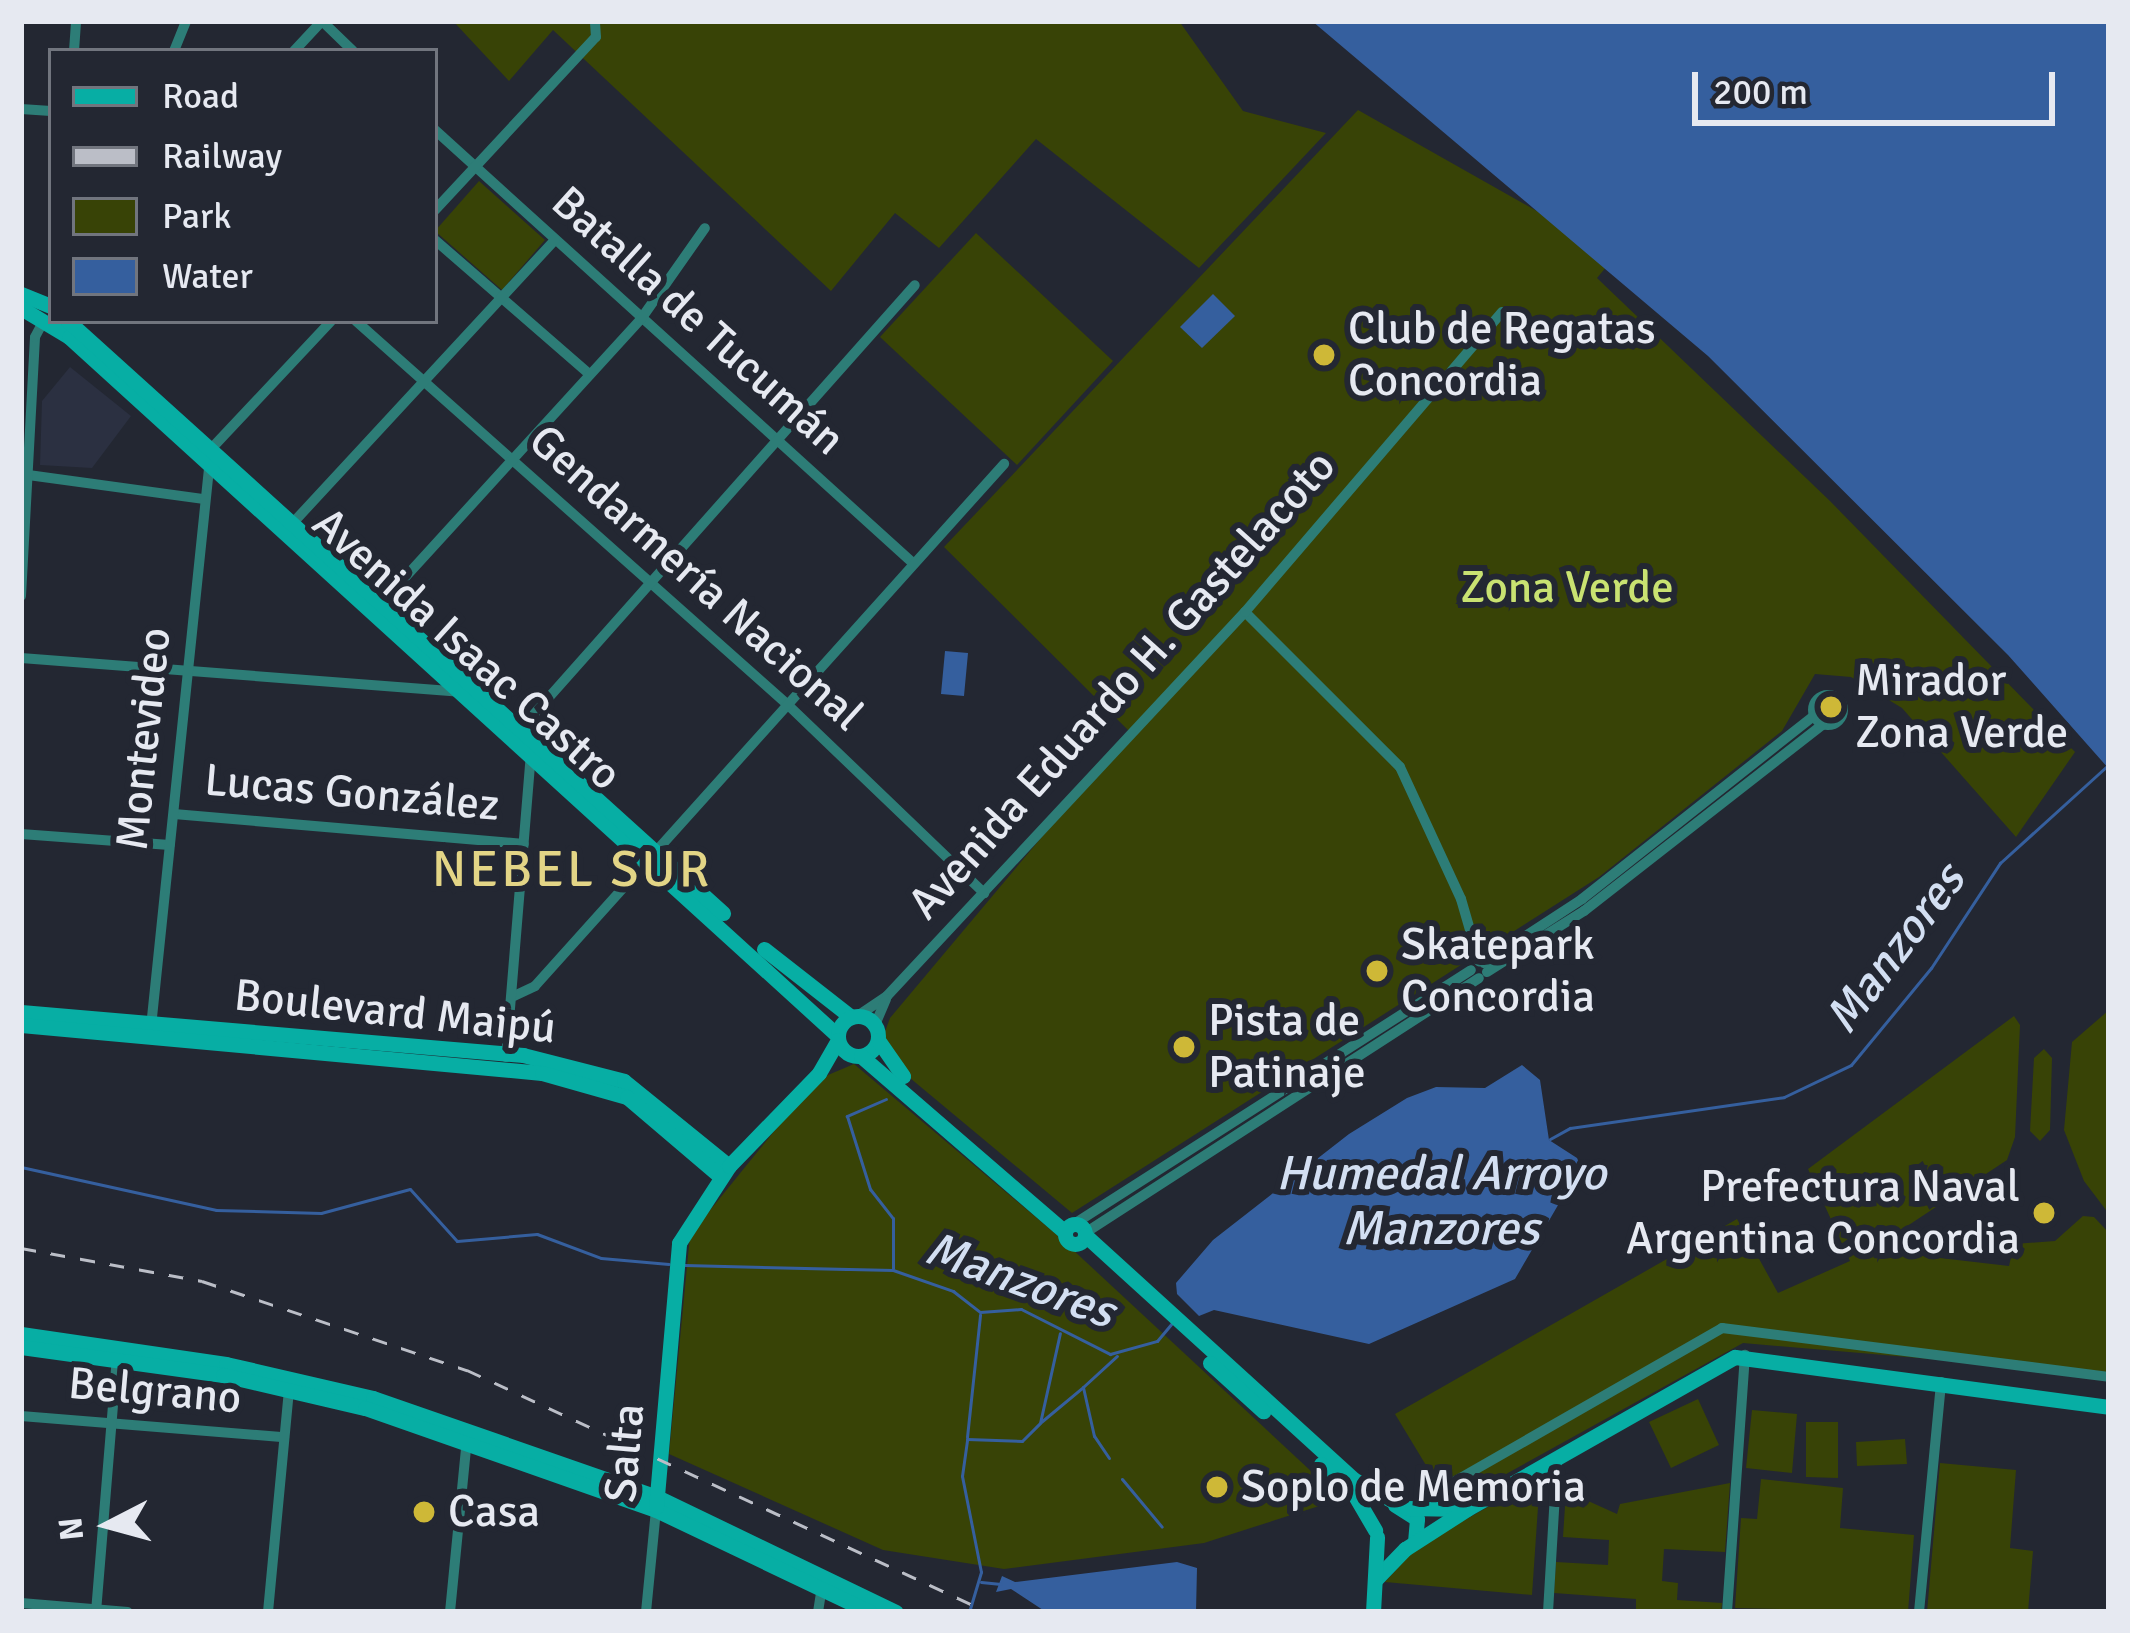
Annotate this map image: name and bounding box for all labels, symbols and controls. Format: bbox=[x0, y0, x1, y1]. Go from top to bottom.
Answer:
legend bbox=[48, 48, 438, 324]
scale bar bbox=[1698, 48, 2061, 122]
text: 200 m bbox=[1713, 70, 1808, 115]
text: Road bbox=[162, 74, 239, 119]
text: Railway bbox=[162, 134, 282, 179]
street label: Batalla de Tucumán bbox=[541, 175, 855, 467]
text: Park bbox=[162, 194, 231, 239]
text: Water bbox=[162, 254, 253, 299]
place label: Club de Regatas Concordia bbox=[1348, 302, 1656, 408]
marker: Club de Regatas Concordia bbox=[1311, 342, 1337, 368]
street label: Gendarmería Nacional bbox=[518, 414, 874, 742]
street label: Avenida Eduardo H. Gastelacoto bbox=[897, 440, 1347, 930]
street label: Avenida Isaac Castro bbox=[302, 496, 632, 802]
park label: Zona Verde bbox=[1460, 561, 1674, 615]
street label: Montevideo bbox=[105, 625, 183, 853]
place label: Mirador Zona Verde bbox=[1855, 654, 2068, 760]
marker: Mirador Zona Verde bbox=[1818, 694, 1844, 720]
street label: Lucas González bbox=[202, 753, 502, 833]
district label: NEBEL SUR bbox=[432, 839, 712, 901]
water label: Manzores bbox=[1813, 853, 1977, 1045]
place label: Skatepark Concordia bbox=[1401, 918, 1595, 1024]
marker: Skatepark Concordia bbox=[1364, 958, 1390, 984]
street label: Boulevard Maipú bbox=[232, 968, 558, 1056]
place label: Pista de Patinaje bbox=[1208, 994, 1366, 1100]
marker: Pista de Patinaje bbox=[1171, 1034, 1197, 1060]
water label: Humedal Arroyo Manzores bbox=[1276, 1144, 1606, 1257]
place label: Prefectura Naval Argentina Concordia bbox=[1626, 1160, 2020, 1266]
marker: Prefectura Naval Argentina Concordia bbox=[2031, 1200, 2057, 1226]
water label: Manzores bbox=[918, 1219, 1122, 1341]
street label: Belgrano bbox=[66, 1357, 244, 1425]
street label: Salta bbox=[594, 1401, 656, 1505]
place label: Soplo de Memoria bbox=[1241, 1460, 1586, 1514]
north arrow bbox=[48, 1465, 168, 1585]
marker: Soplo de Memoria bbox=[1204, 1474, 1230, 1500]
place label: Casa bbox=[448, 1485, 540, 1539]
marker: Casa bbox=[411, 1499, 437, 1525]
text: N bbox=[50, 1515, 93, 1542]

